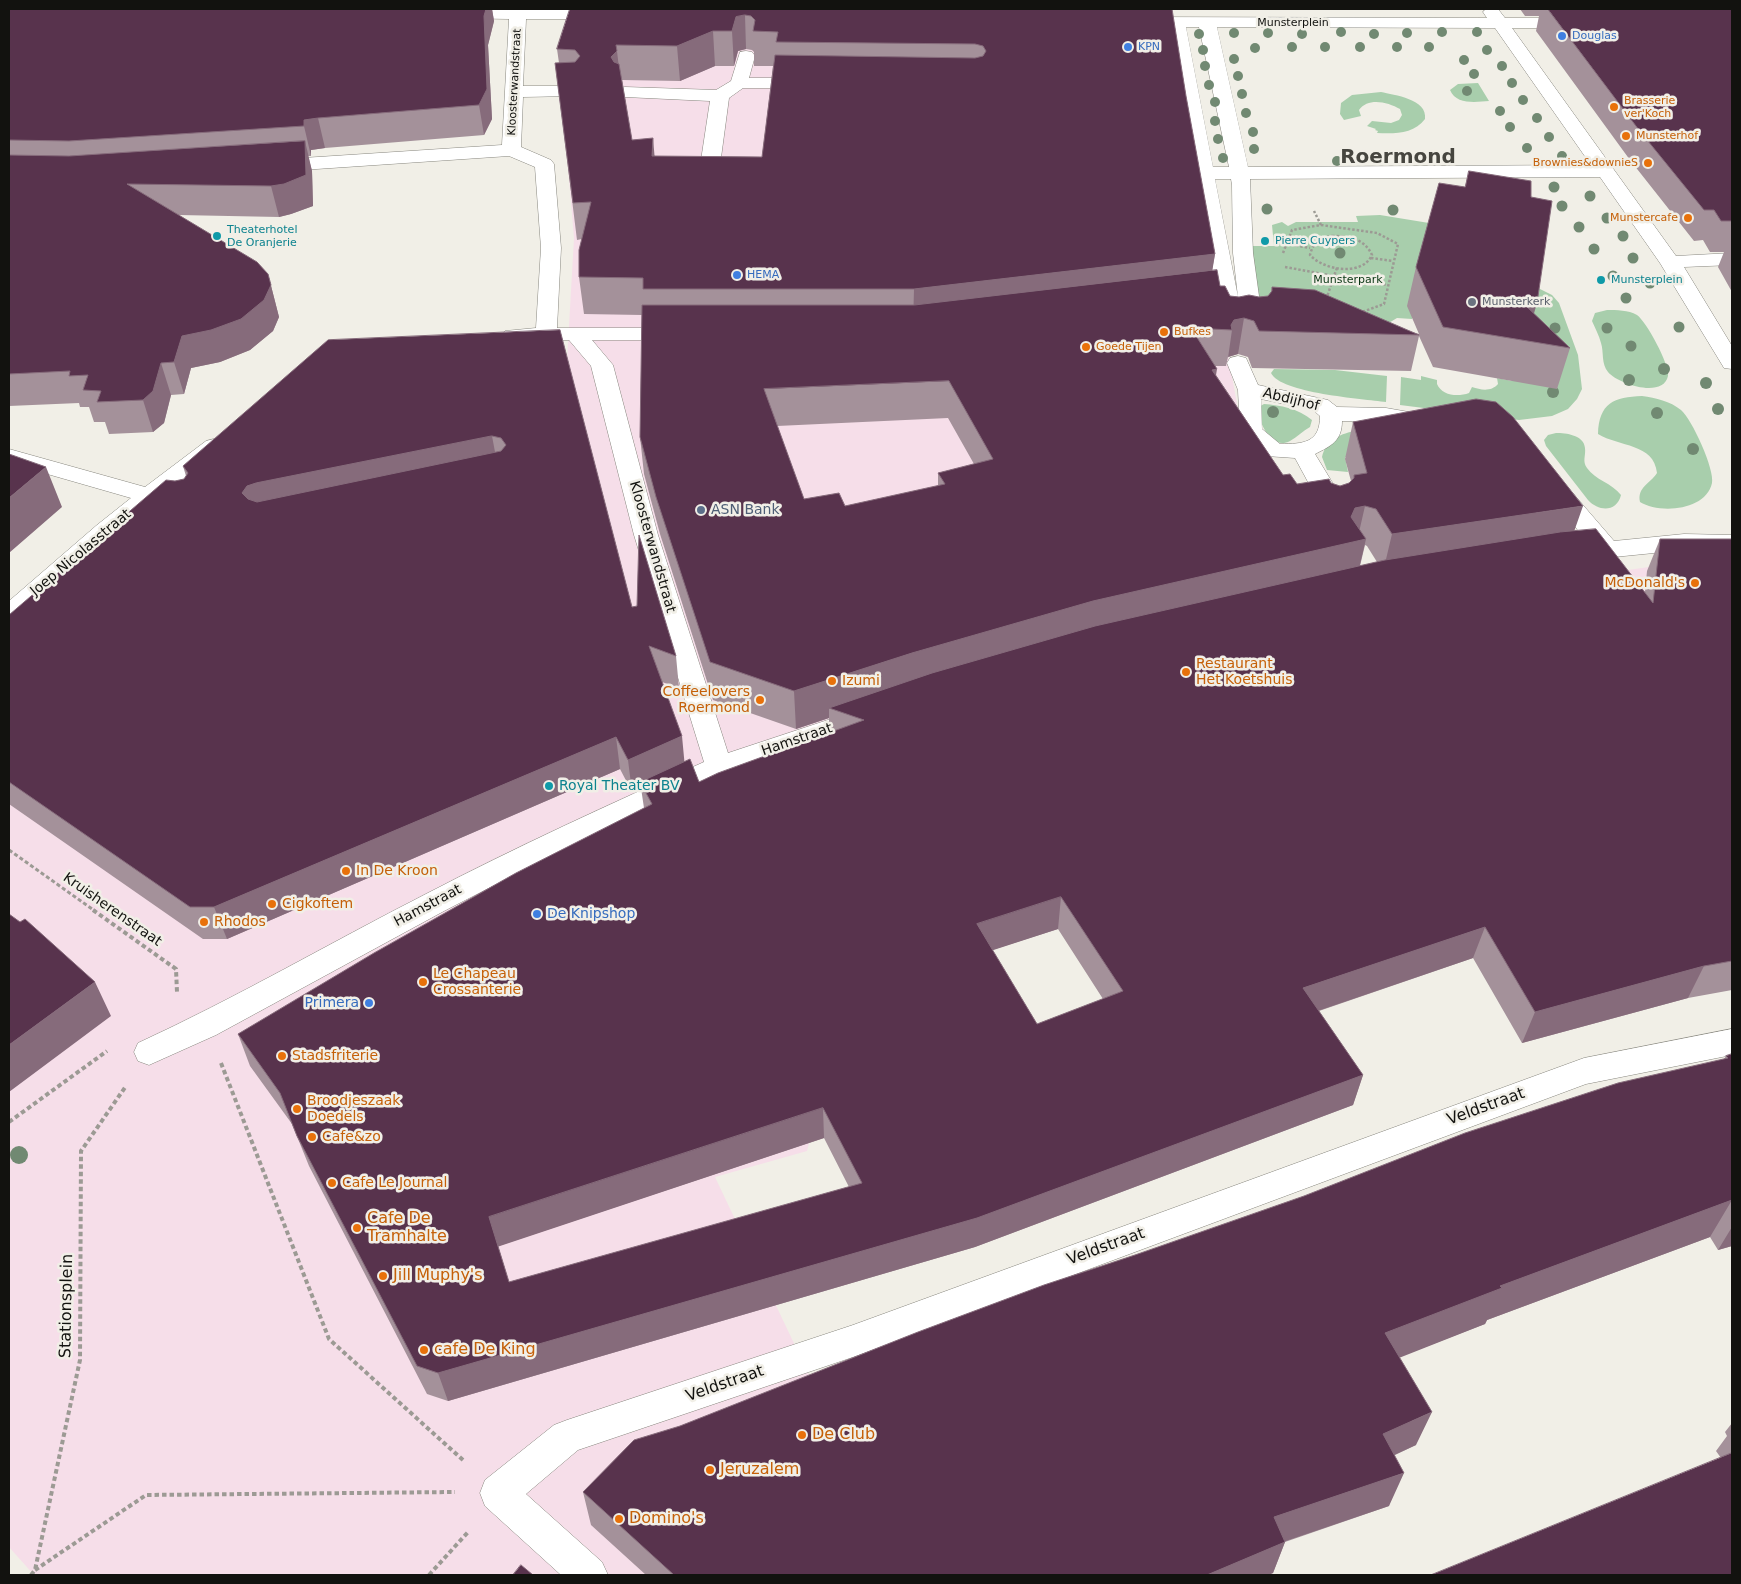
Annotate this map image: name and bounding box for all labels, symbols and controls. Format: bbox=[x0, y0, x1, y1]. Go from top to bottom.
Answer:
street label: Munsterplein bbox=[1257, 16, 1329, 30]
street label: Kloosterwandstraat bbox=[506, 28, 524, 136]
place label: Douglas bbox=[1572, 29, 1617, 43]
marker: Douglas bbox=[1556, 30, 1568, 42]
place label: KPN bbox=[1138, 40, 1160, 54]
marker: KPN bbox=[1122, 41, 1134, 53]
place label: Brasserie ver'Koch bbox=[1624, 94, 1675, 120]
marker: Brasserie ver'Koch bbox=[1608, 101, 1620, 113]
place label: Munsterhof bbox=[1636, 129, 1698, 143]
marker: Munsterhof bbox=[1620, 130, 1632, 142]
district label: Roermond bbox=[1340, 146, 1456, 170]
place label: Brownies&downieS bbox=[1533, 156, 1638, 170]
marker: Brownies&downieS bbox=[1642, 157, 1654, 169]
place label: Munstercafe bbox=[1610, 211, 1678, 225]
marker: Munstercafe bbox=[1682, 212, 1694, 224]
place label: Theaterhotel De Oranjerie bbox=[227, 223, 297, 249]
marker: Theaterhotel De Oranjerie bbox=[211, 230, 223, 242]
place label: Pierre Cuypers bbox=[1275, 234, 1355, 248]
marker: Pierre Cuypers bbox=[1259, 235, 1271, 247]
place label: HEMA bbox=[747, 268, 779, 282]
marker: HEMA bbox=[731, 269, 743, 281]
park label: Munsterpark bbox=[1313, 273, 1383, 287]
place label: Munsterplein bbox=[1611, 273, 1683, 287]
marker: Munsterplein bbox=[1595, 274, 1607, 286]
place label: Munsterkerk bbox=[1482, 295, 1550, 309]
marker: Munsterkerk bbox=[1466, 296, 1478, 308]
place label: Bufkes bbox=[1174, 325, 1211, 339]
marker: Bufkes bbox=[1158, 326, 1170, 338]
place label: Goede Tijen bbox=[1096, 340, 1162, 354]
marker: Goede Tijen bbox=[1080, 341, 1092, 353]
street label: Abdijhof bbox=[1261, 385, 1321, 415]
street label: Kloosterwandstraat bbox=[625, 479, 679, 615]
place label: ASN Bank bbox=[711, 502, 780, 518]
marker: ASN Bank bbox=[695, 504, 707, 516]
street label: Joep Nicolasstraat bbox=[27, 506, 135, 600]
place label: McDonald's bbox=[1605, 575, 1685, 591]
marker: McDonald's bbox=[1689, 577, 1701, 589]
place label: Restaurant Het Koetshuis bbox=[1196, 656, 1292, 689]
marker: Restaurant Het Koetshuis bbox=[1180, 666, 1192, 678]
place label: Izumi bbox=[842, 673, 880, 689]
marker: Izumi bbox=[826, 675, 838, 687]
place label: Coffeelovers Roermond bbox=[662, 684, 750, 716]
marker: Coffeelovers Roermond bbox=[754, 694, 766, 706]
street label: Hamstraat bbox=[759, 720, 835, 760]
place label: Royal Theater BV bbox=[559, 778, 680, 794]
marker: Royal Theater BV bbox=[543, 780, 555, 792]
place label: In De Kroon bbox=[356, 863, 438, 879]
marker: In De Kroon bbox=[340, 865, 352, 877]
street label: Kruisherenstraat bbox=[59, 870, 165, 950]
street label: Hamstraat bbox=[391, 881, 465, 931]
place label: Cigkoftem bbox=[282, 896, 353, 912]
marker: Cigkoftem bbox=[266, 898, 278, 910]
place label: De Knipshop bbox=[547, 906, 635, 922]
marker: De Knipshop bbox=[531, 908, 543, 920]
place label: Rhodos bbox=[214, 914, 266, 930]
marker: Rhodos bbox=[198, 916, 210, 928]
place label: Le Chapeau Crossanterie bbox=[433, 966, 521, 999]
marker: Le Chapeau Crossanterie bbox=[417, 976, 429, 988]
place label: Primera bbox=[305, 995, 359, 1011]
marker: Primera bbox=[363, 997, 375, 1009]
place label: Stadsfriterie bbox=[292, 1048, 378, 1064]
marker: Stadsfriterie bbox=[276, 1050, 288, 1062]
street label: Veldstraat bbox=[1445, 1084, 1527, 1130]
place label: Broodjeszaak Doedels bbox=[307, 1093, 400, 1126]
marker: Broodjeszaak Doedels bbox=[291, 1103, 303, 1115]
place label: Cafe&zo bbox=[322, 1129, 381, 1145]
marker: Cafe&zo bbox=[306, 1131, 318, 1143]
place label: Cafe Le Journal bbox=[342, 1175, 447, 1191]
marker: Cafe Le Journal bbox=[326, 1177, 338, 1189]
place label: Cafe De Tramhalte bbox=[367, 1209, 447, 1247]
marker: Cafe De Tramhalte bbox=[351, 1222, 363, 1234]
street label: Veldstraat bbox=[1065, 1224, 1147, 1270]
street label: Stationsplein bbox=[56, 1254, 78, 1358]
place label: Jill Muphy's bbox=[393, 1266, 483, 1286]
marker: Jill Muphy's bbox=[377, 1270, 389, 1282]
place label: cafe De King bbox=[434, 1340, 536, 1360]
marker: cafe De King bbox=[418, 1344, 430, 1356]
street label: Veldstraat bbox=[683, 1362, 767, 1406]
place label: De Club bbox=[812, 1425, 875, 1445]
marker: De Club bbox=[796, 1429, 808, 1441]
place label: Jeruzalem bbox=[720, 1460, 799, 1480]
marker: Jeruzalem bbox=[704, 1464, 716, 1476]
place label: Domino's bbox=[629, 1509, 704, 1529]
marker: Domino's bbox=[613, 1513, 625, 1525]

